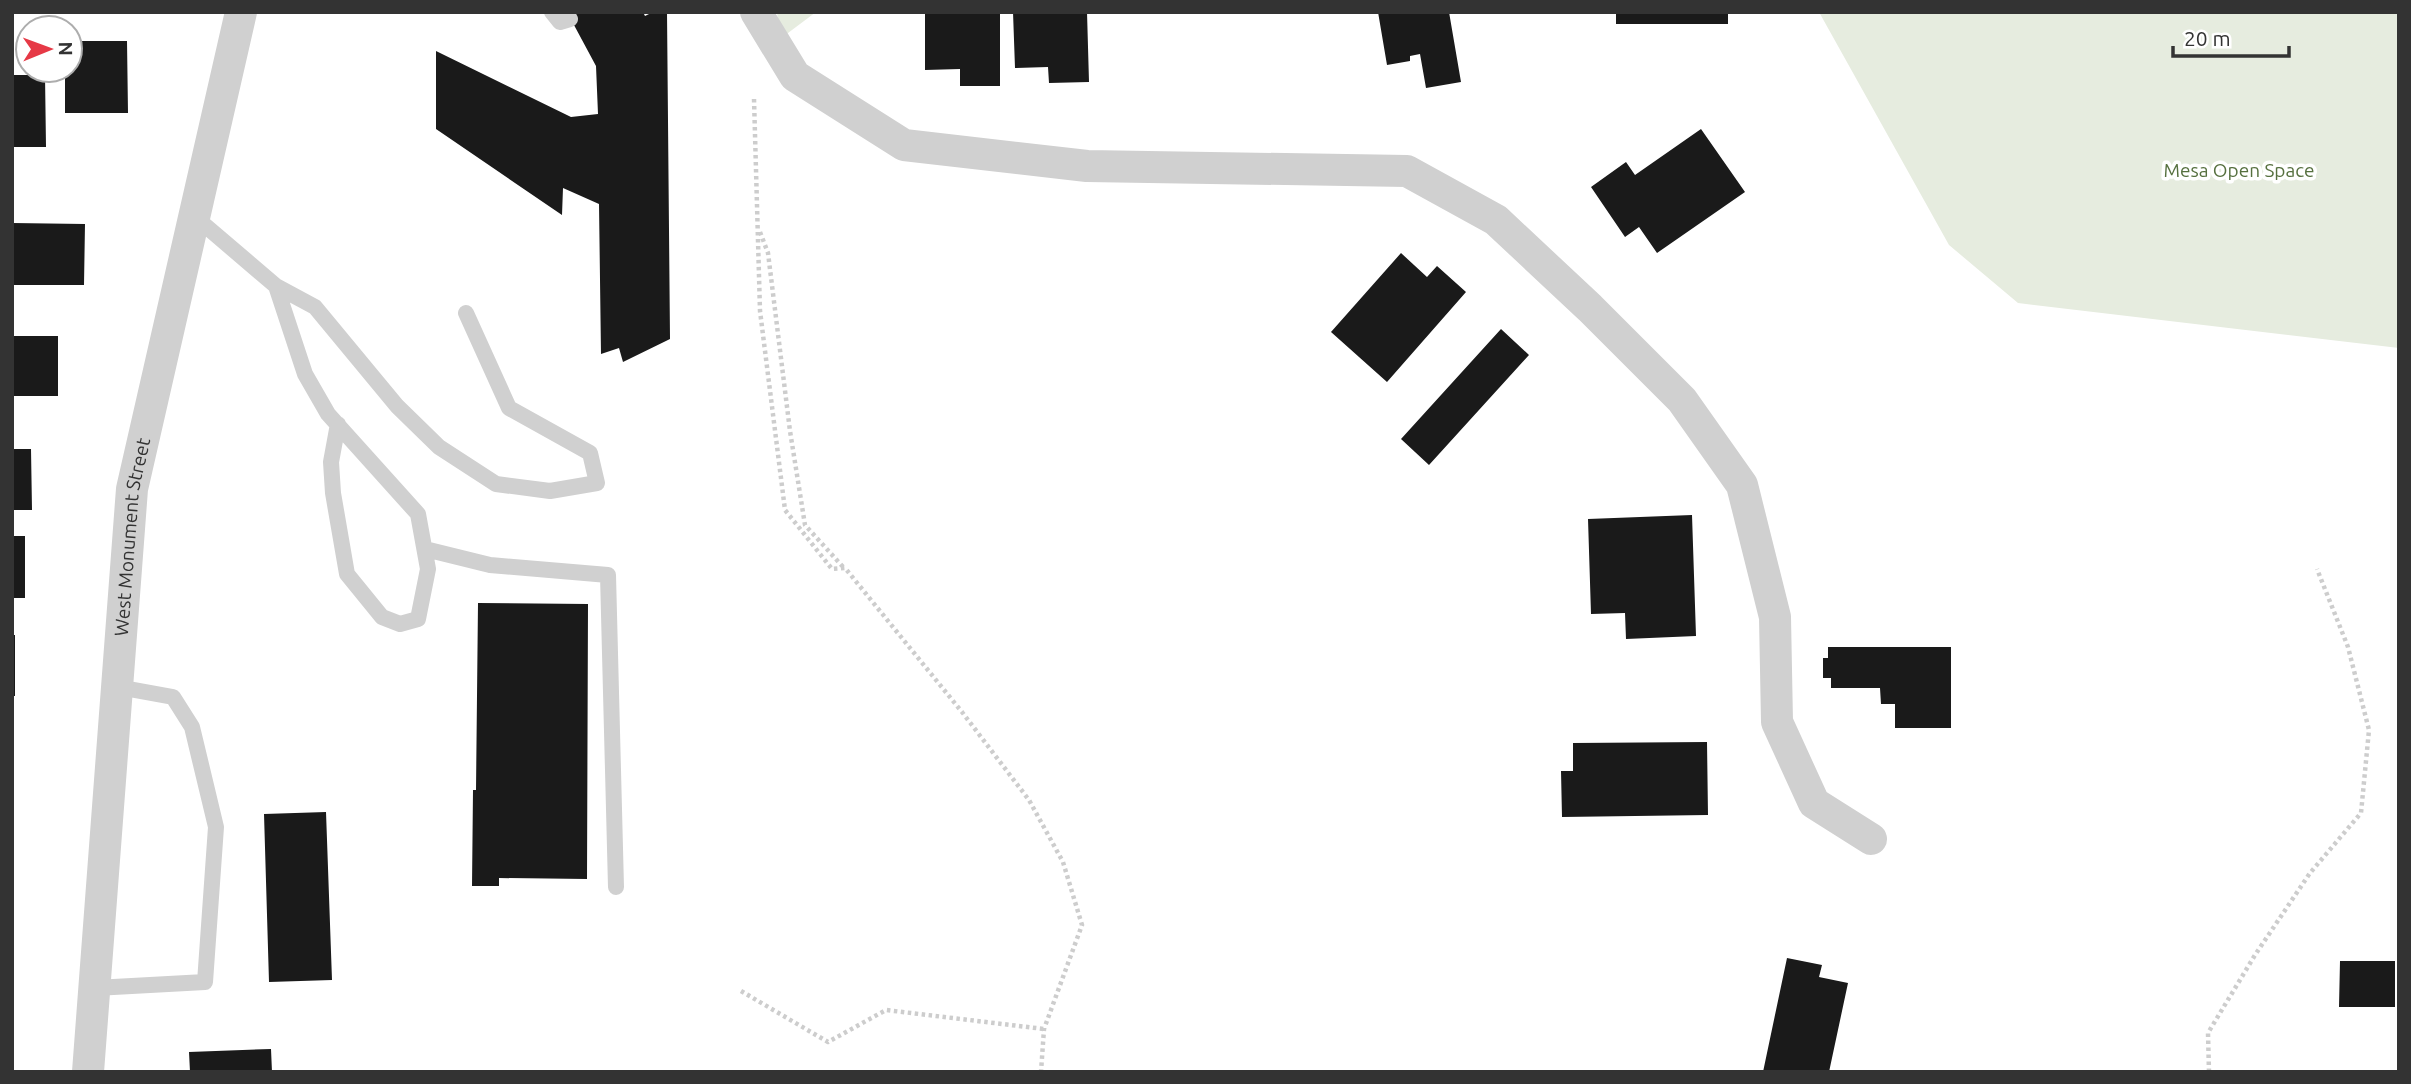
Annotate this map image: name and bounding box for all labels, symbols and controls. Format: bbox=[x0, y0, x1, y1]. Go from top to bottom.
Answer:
north arrow bbox=[14, 14, 84, 84]
scale bar bbox=[2173, 14, 2288, 58]
text: 20 m bbox=[2184, 26, 2231, 50]
text: N bbox=[55, 41, 77, 56]
park label: Mesa Open Space bbox=[2163, 159, 2315, 181]
street label: West Monument Street bbox=[110, 435, 154, 637]

